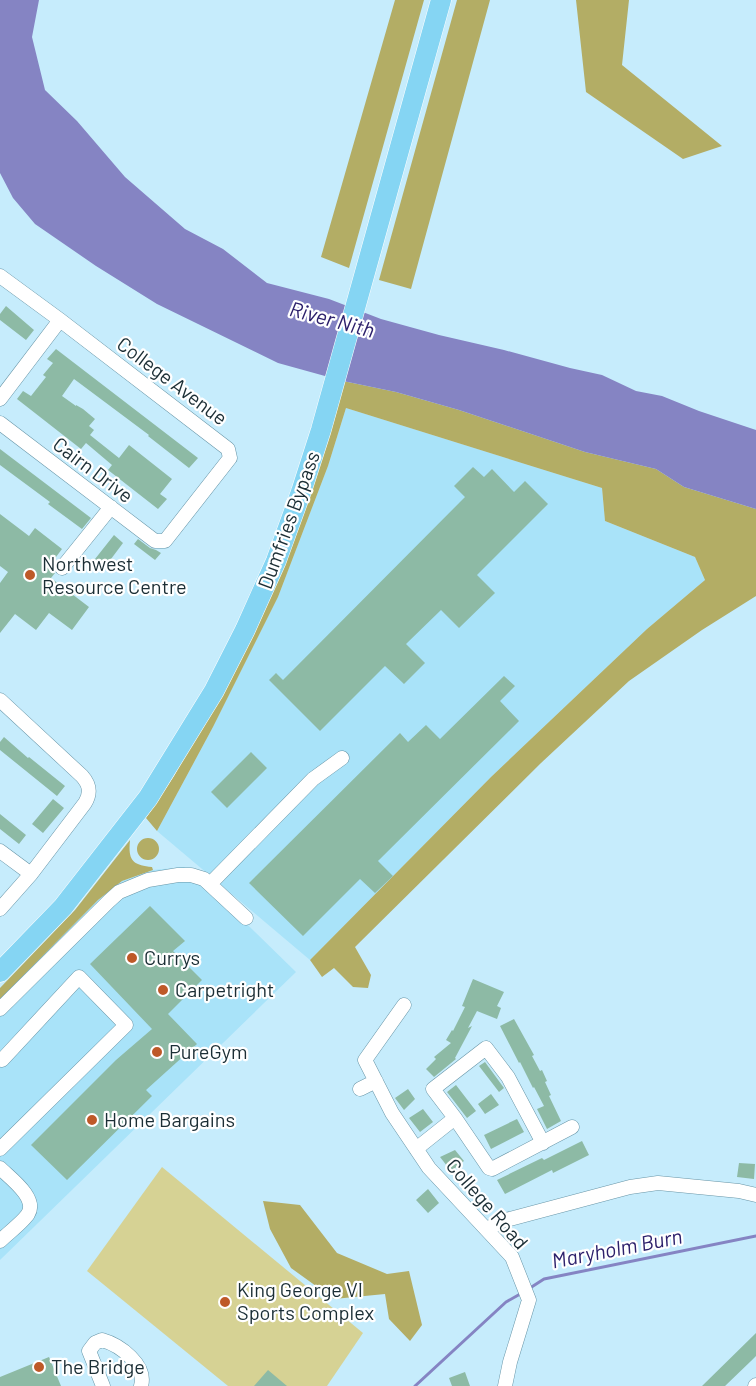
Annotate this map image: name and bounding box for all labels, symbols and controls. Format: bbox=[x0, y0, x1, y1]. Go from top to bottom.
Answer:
water label: River Nith bbox=[287, 295, 378, 342]
street label: College Avenue bbox=[113, 331, 232, 429]
street label: Cairn Drive bbox=[49, 431, 138, 507]
street label: Dumfries Bypass bbox=[252, 448, 324, 592]
place label: Northwest Resource Centre bbox=[42, 551, 187, 598]
marker: Northwest Resource Centre bbox=[23, 568, 37, 582]
place label: Currys bbox=[144, 945, 200, 969]
marker: Currys bbox=[125, 951, 139, 965]
place label: Carpetright bbox=[175, 977, 274, 1001]
marker: Carpetright bbox=[156, 983, 170, 997]
place label: PureGym bbox=[169, 1039, 247, 1063]
marker: PureGym bbox=[150, 1045, 164, 1059]
place label: Home Bargains bbox=[104, 1107, 235, 1131]
marker: Home Bargains bbox=[85, 1113, 99, 1127]
street label: College Road bbox=[442, 1153, 534, 1254]
water label: Maryholm Burn bbox=[549, 1223, 684, 1272]
place label: King George VI Sports Complex bbox=[237, 1277, 375, 1324]
marker: King George VI Sports Complex bbox=[218, 1295, 232, 1309]
place label: The Bridge bbox=[51, 1354, 145, 1378]
marker: The Bridge bbox=[32, 1360, 46, 1374]

